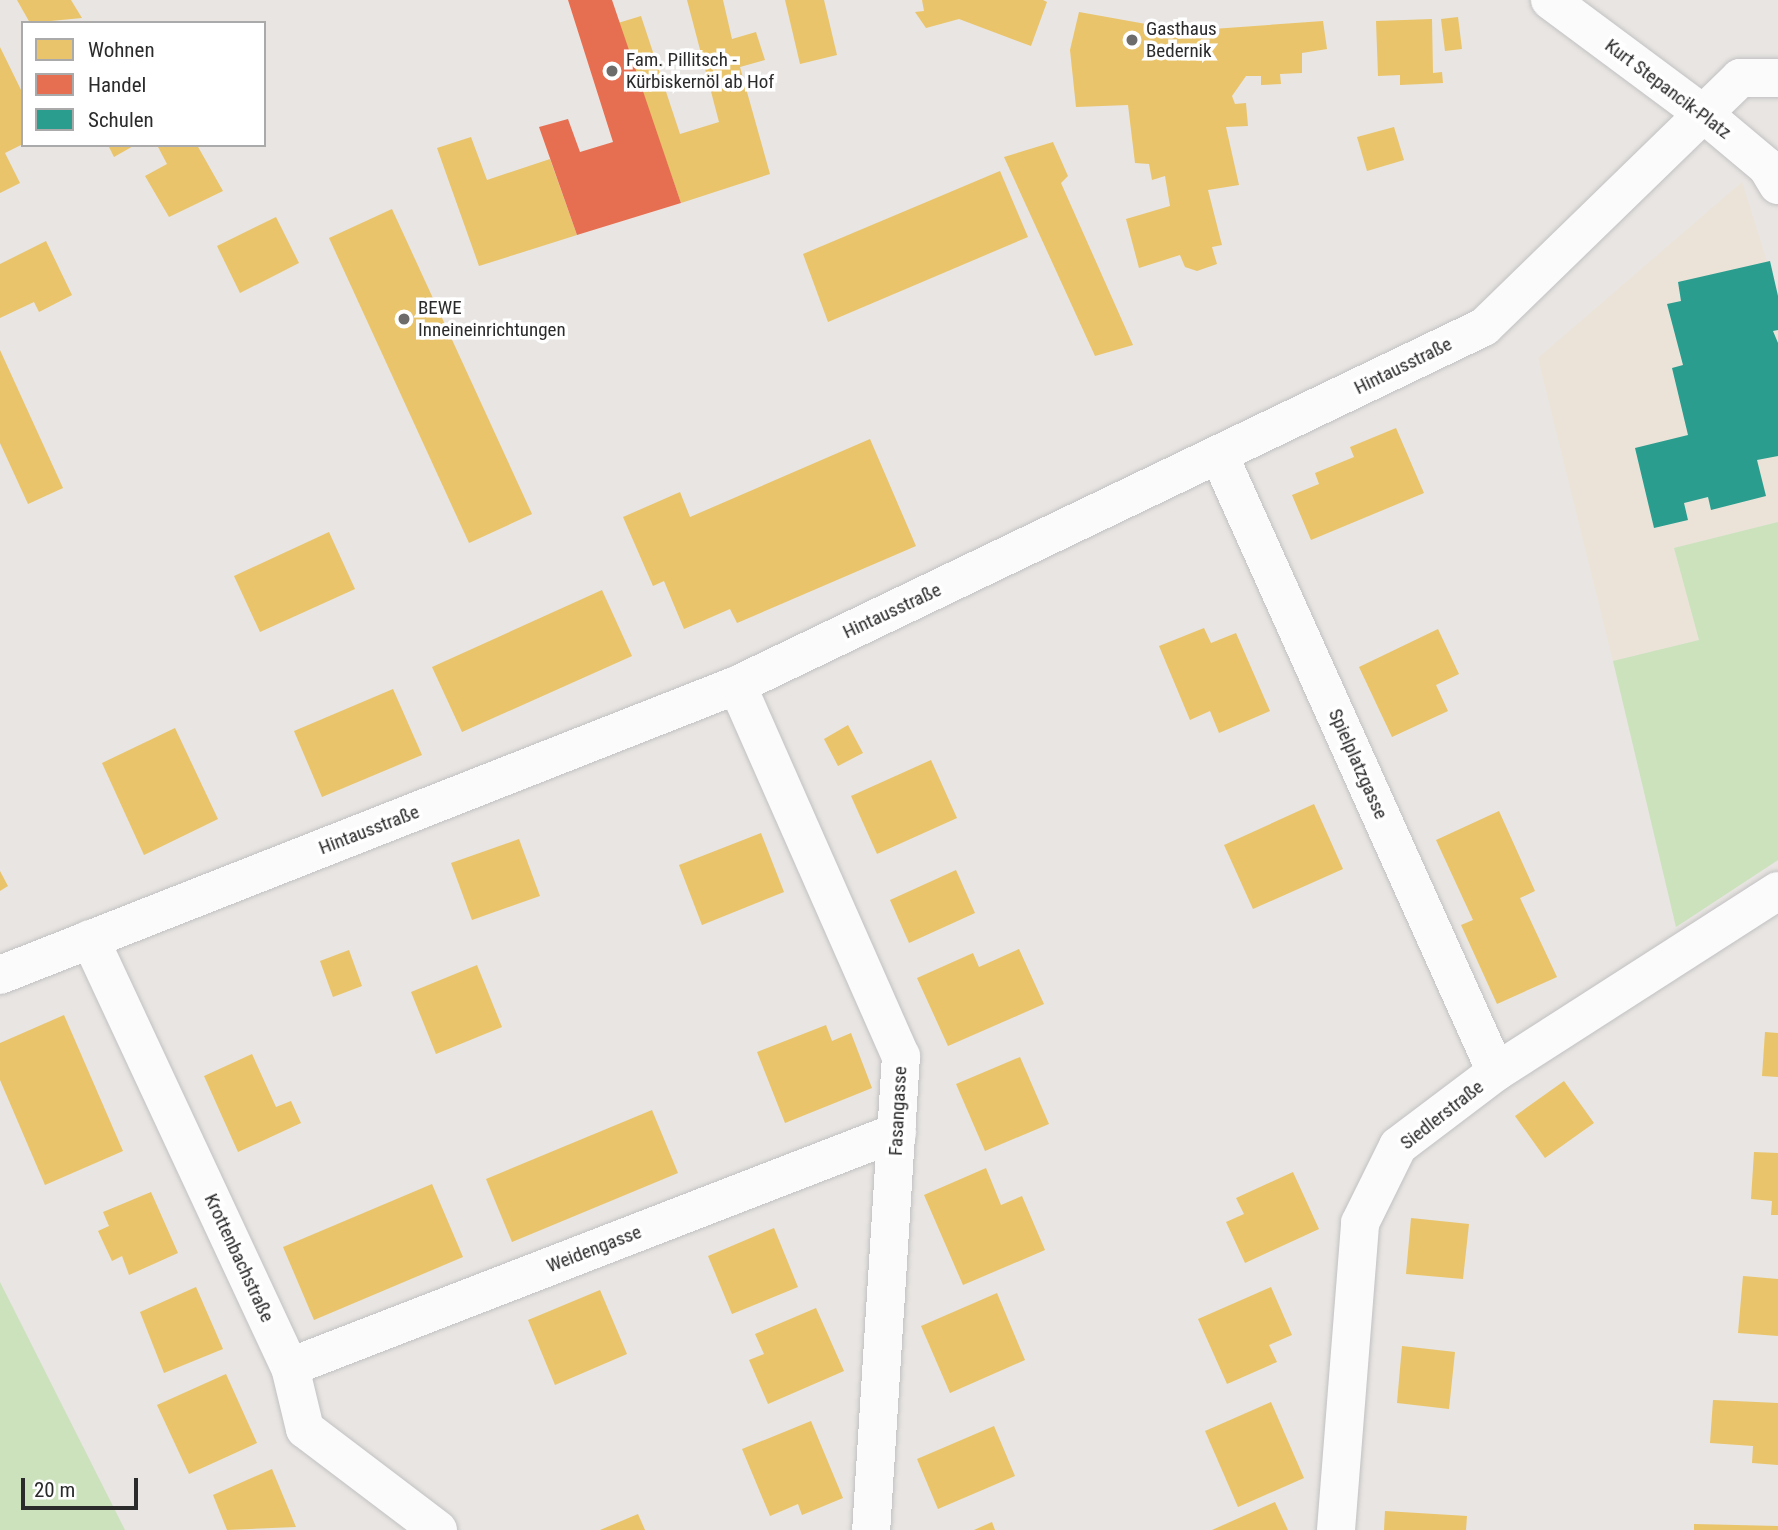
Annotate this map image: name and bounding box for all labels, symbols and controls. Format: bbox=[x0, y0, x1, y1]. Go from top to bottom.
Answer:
place label: Gasthaus Bedernik bbox=[1146, 18, 1217, 62]
legend bbox=[21, 21, 266, 147]
marker: Gasthaus Bedernik bbox=[1124, 32, 1140, 48]
street label: Kurt Stepancik-Platz bbox=[1600, 34, 1736, 144]
text: Wohnen bbox=[88, 38, 155, 62]
place label: Fam. Pillitsch - Kürbiskernöl ab Hof bbox=[626, 49, 774, 93]
marker: Fam. Pillitsch - Kürbiskernöl ab Hof bbox=[604, 63, 620, 79]
text: Handel bbox=[88, 73, 146, 97]
text: Schulen bbox=[88, 108, 154, 132]
place label: BEWE Inneineinrichtungen bbox=[418, 297, 566, 341]
marker: BEWE Inneineinrichtungen bbox=[396, 311, 412, 327]
street label: Hintausstraße bbox=[1351, 333, 1455, 399]
street label: Hintausstraße bbox=[839, 578, 945, 644]
street label: Spielplatzgasse bbox=[1324, 705, 1392, 823]
street label: Hintausstraße bbox=[316, 800, 422, 860]
street label: Fasangasse bbox=[884, 1066, 912, 1156]
street label: Siedlerstraße bbox=[1396, 1075, 1488, 1155]
street label: Krottenbachstraße bbox=[199, 1190, 279, 1326]
street label: Weidengasse bbox=[543, 1220, 645, 1278]
scale bar bbox=[24, 1464, 142, 1508]
text: 20 m bbox=[34, 1478, 75, 1502]

